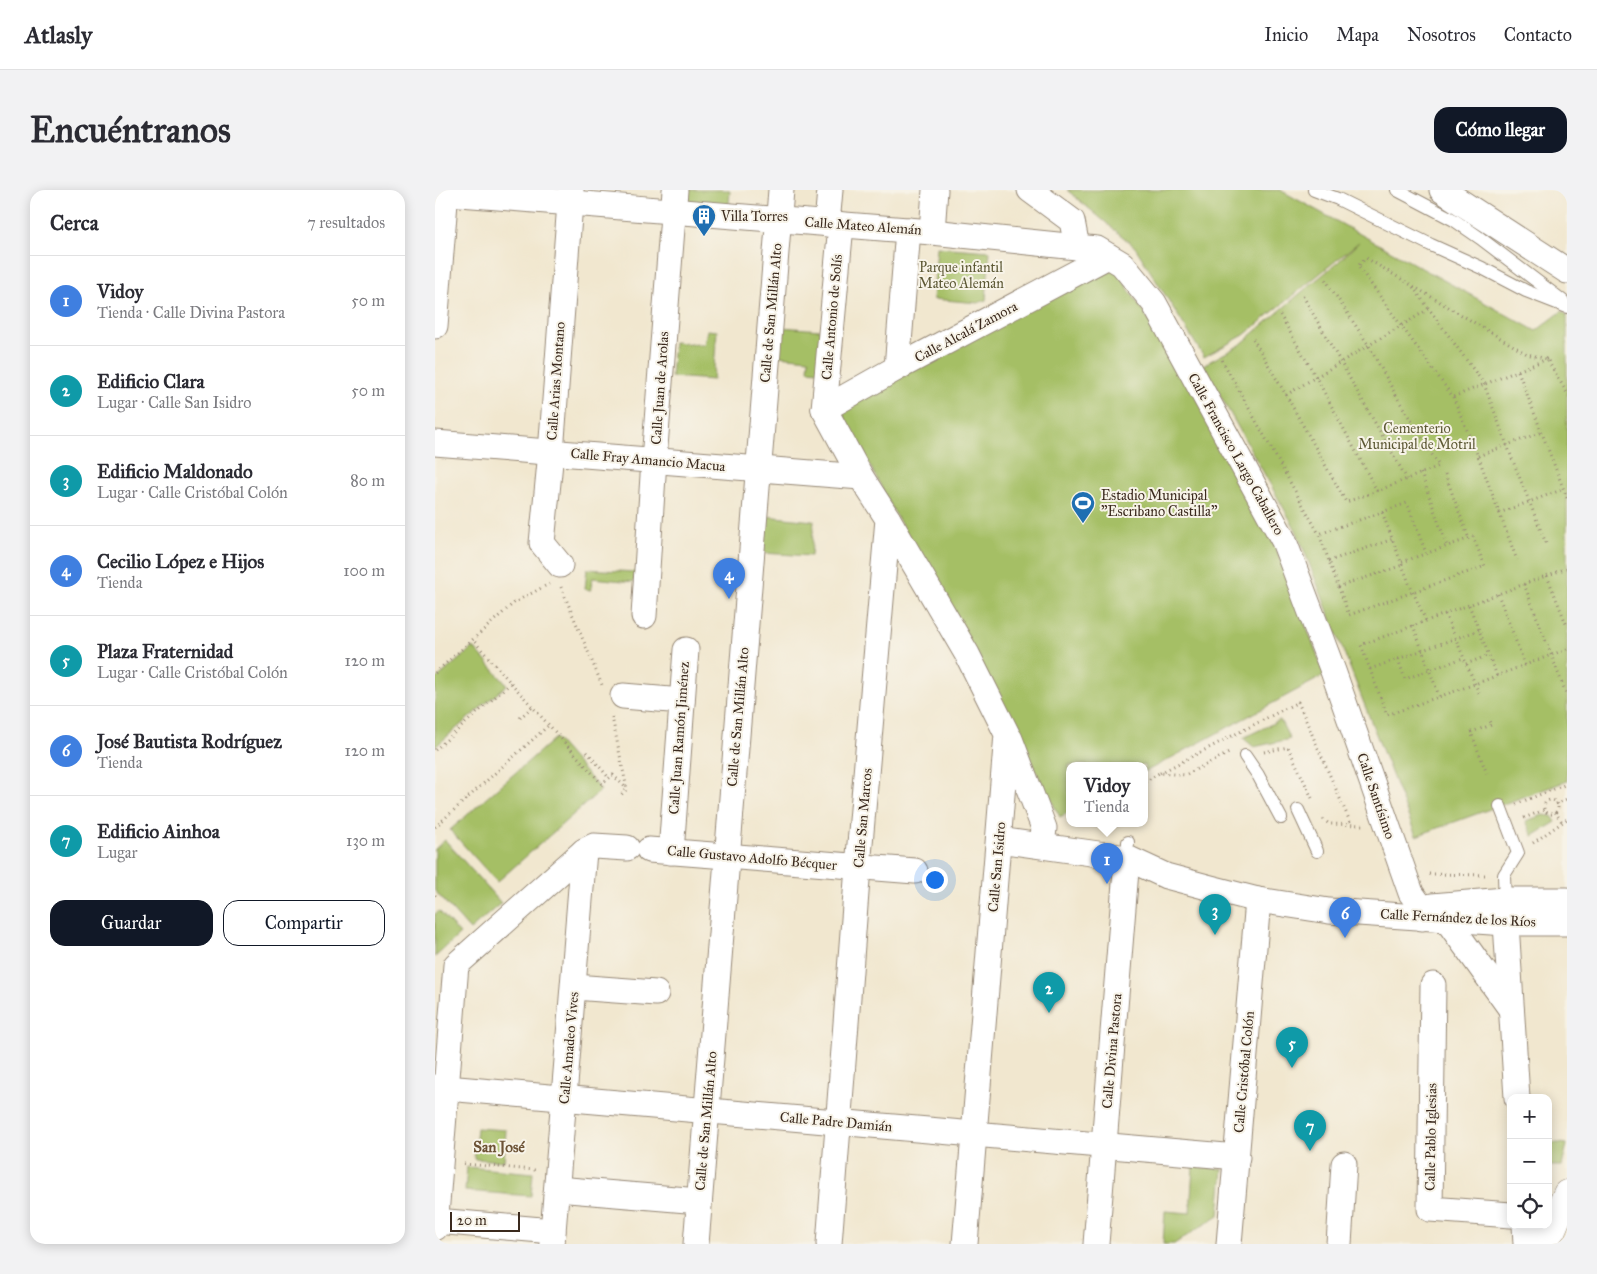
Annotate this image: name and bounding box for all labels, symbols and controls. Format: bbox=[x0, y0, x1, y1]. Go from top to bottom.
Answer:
text: Atlasly bbox=[25, 20, 92, 50]
text: Inicio bbox=[1264, 24, 1308, 46]
text: Mapa bbox=[1336, 24, 1379, 46]
text: Nosotros bbox=[1407, 24, 1476, 46]
text: Contacto bbox=[1504, 24, 1572, 46]
button: Cómo llegar bbox=[1434, 107, 1567, 153]
text: Encuéntranos bbox=[30, 109, 231, 152]
building icon: Villa Torres bbox=[691, 203, 717, 237]
place label: Villa Torres bbox=[720, 208, 788, 225]
text: Cerca bbox=[50, 210, 99, 236]
text: 7 resultados bbox=[307, 213, 385, 232]
street label: Calle Mateo Alemán bbox=[804, 213, 923, 239]
street label: Calle de San Millán Alto bbox=[756, 243, 786, 383]
street label: Calle Antonio de Solís bbox=[818, 253, 846, 381]
park label: Parque infantil Mateo Alemán bbox=[918, 259, 1004, 292]
text: Vidoy bbox=[97, 280, 143, 303]
text: 1 bbox=[63, 291, 69, 310]
text: 50 m bbox=[351, 291, 385, 310]
street label: Calle Alcalá Zamora bbox=[912, 298, 1020, 366]
text: Tienda · Calle Divina Pastora bbox=[97, 303, 285, 322]
street label: Calle Arias Montano bbox=[543, 321, 569, 441]
street label: Calle Juan de Arolas bbox=[648, 331, 673, 445]
text: Edificio Clara bbox=[97, 370, 205, 393]
street label: Calle Francisco Largo Caballero bbox=[1184, 370, 1288, 538]
text: 2 bbox=[62, 381, 70, 400]
text: 50 m bbox=[351, 381, 385, 400]
text: Lugar · Calle San Isidro bbox=[97, 393, 251, 412]
park label: Cementerio Municipal de Motril bbox=[1358, 420, 1476, 453]
street label: Calle Fray Amancio Macua bbox=[570, 445, 726, 475]
text: Edificio Maldonado bbox=[97, 460, 253, 483]
text: 3 bbox=[63, 471, 69, 490]
text: 80 m bbox=[350, 471, 385, 490]
text: Lugar · Calle Cristóbal Colón bbox=[97, 483, 288, 502]
place label: Estadio Municipal "Escribano Castilla" bbox=[1101, 487, 1218, 520]
sports icon: Estadio Municipal "Escribano Castilla" bbox=[1070, 490, 1096, 524]
text: Cecilio López e Hijos bbox=[97, 550, 264, 573]
pin: 4 bbox=[713, 558, 745, 599]
text: 4 bbox=[62, 561, 70, 580]
text: 100 m bbox=[343, 561, 385, 580]
text: Tienda bbox=[97, 573, 142, 592]
text: Plaza Fraternidad bbox=[97, 640, 233, 663]
street label: Calle de San Millán Alto bbox=[723, 647, 753, 787]
text: 5 bbox=[62, 651, 70, 670]
text: 120 m bbox=[345, 651, 385, 670]
street label: Calle Juan Ramón Jiménez bbox=[665, 660, 694, 815]
text: Lugar · Calle Cristóbal Colón bbox=[97, 663, 288, 682]
text: José Bautista Rodríguez bbox=[97, 730, 282, 753]
text: 6 bbox=[62, 741, 70, 760]
text: 120 m bbox=[345, 741, 385, 760]
street label: Calle Santísimo bbox=[1353, 751, 1399, 841]
text: Tienda bbox=[97, 753, 142, 772]
popup bbox=[1066, 762, 1148, 827]
street label: Calle San Marcos bbox=[850, 767, 876, 869]
text: Vidoy bbox=[1084, 774, 1130, 797]
text: Tienda bbox=[1084, 797, 1129, 816]
text: Edificio Ainhoa bbox=[97, 820, 220, 843]
street label: Calle San Isidro bbox=[985, 821, 1009, 913]
text: 7 bbox=[62, 831, 70, 850]
text: 130 m bbox=[346, 831, 385, 850]
street label: Calle Gustavo Adolfo Bécquer bbox=[666, 842, 838, 875]
text: Lugar bbox=[97, 843, 138, 862]
pin: 1 bbox=[1091, 843, 1123, 884]
your location bbox=[922, 867, 948, 893]
pin: 3 bbox=[1199, 894, 1231, 935]
pin: 6 bbox=[1329, 897, 1361, 938]
button: Guardar bbox=[50, 900, 213, 946]
button: Compartir bbox=[223, 900, 385, 946]
street label: Calle Fernández de los Ríos bbox=[1380, 905, 1536, 931]
pin: 2 bbox=[1033, 972, 1065, 1013]
street label: Calle Amadeo Vives bbox=[556, 991, 582, 1105]
street label: Calle Divina Pastora bbox=[1098, 993, 1126, 1109]
street label: Calle Cristóbal Colón bbox=[1230, 1010, 1258, 1134]
pin: 5 bbox=[1276, 1027, 1308, 1068]
street label: Calle de San Millán Alto bbox=[691, 1051, 721, 1191]
street label: Calle Pablo Iglesias bbox=[1422, 1083, 1440, 1191]
map controls bbox=[1507, 1094, 1552, 1229]
button: + bbox=[1507, 1094, 1552, 1139]
street label: Calle Padre Damián bbox=[779, 1109, 893, 1135]
pin: 7 bbox=[1294, 1110, 1326, 1151]
district label: San José bbox=[473, 1138, 525, 1157]
button: − bbox=[1507, 1139, 1552, 1184]
button: locate bbox=[1507, 1184, 1552, 1229]
scale bar bbox=[450, 1209, 520, 1232]
text: 20 m bbox=[457, 1212, 487, 1229]

